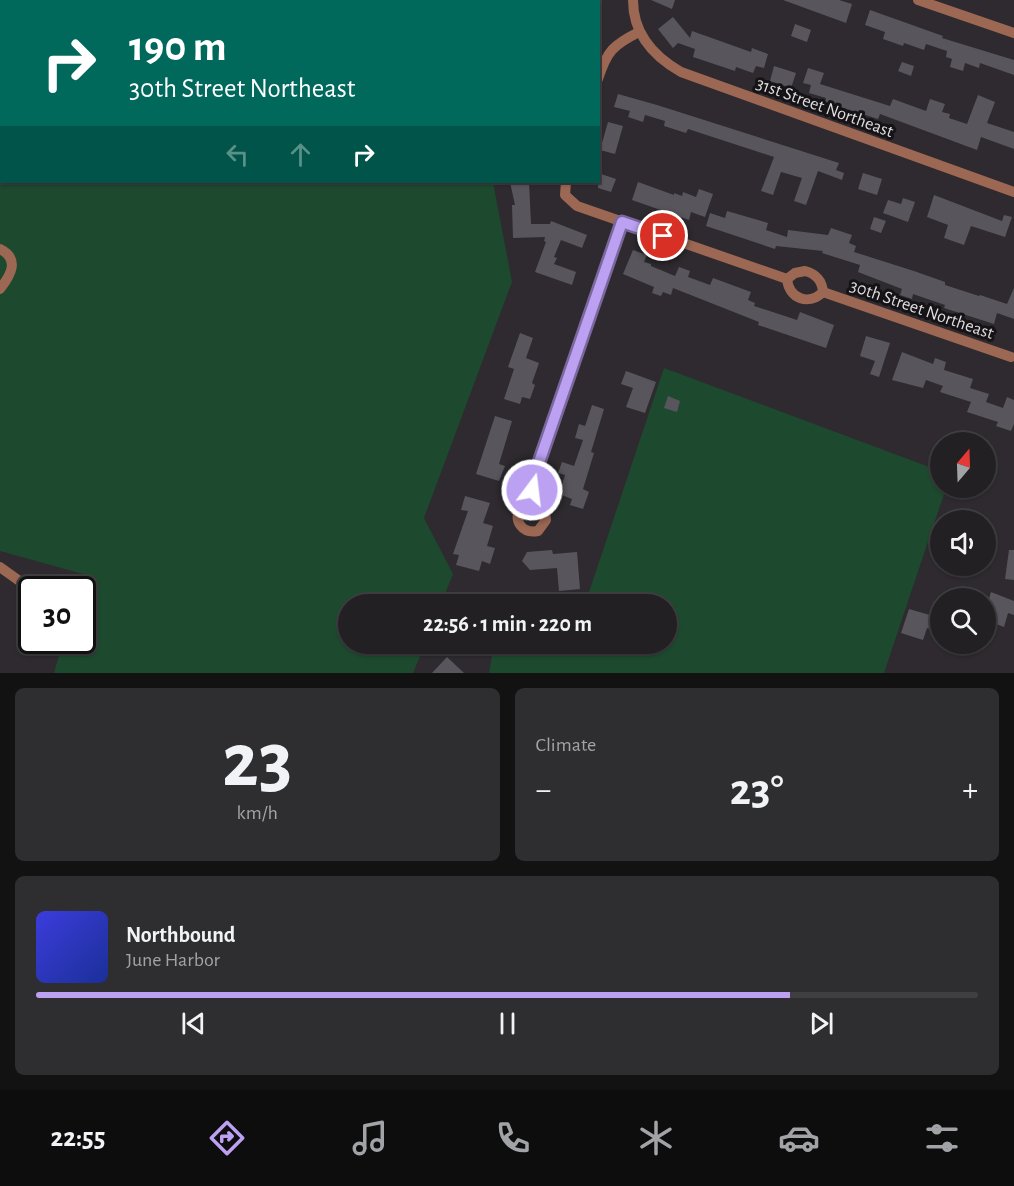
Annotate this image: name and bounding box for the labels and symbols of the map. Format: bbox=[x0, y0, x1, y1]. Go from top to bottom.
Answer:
street label: 31st Street Northeast bbox=[754, 75, 896, 141]
pin bbox=[637, 210, 688, 261]
street label: 30th Street Northeast bbox=[847, 277, 996, 343]
north arrow bbox=[930, 432, 996, 498]
position arrow bbox=[500, 458, 564, 522]
speed limit sign: 30 bbox=[18, 576, 96, 654]

